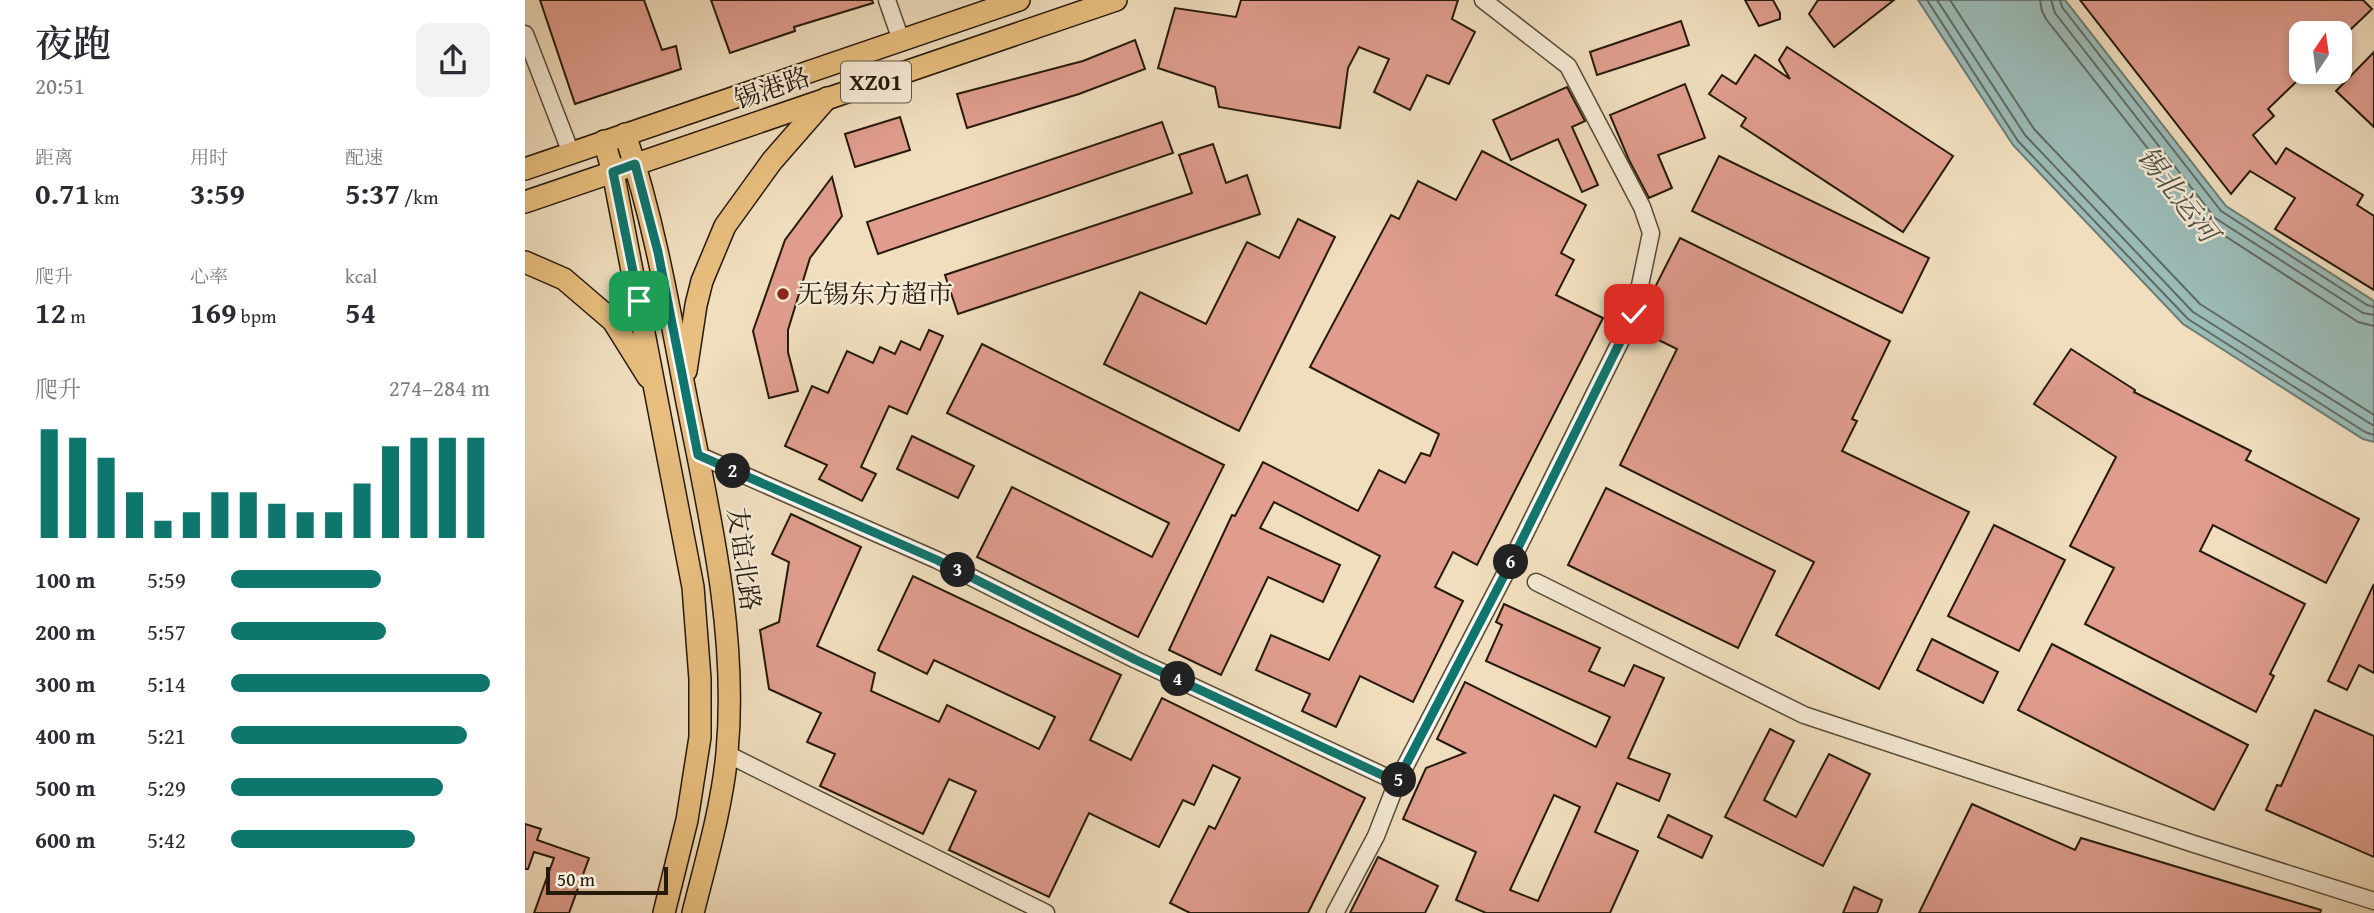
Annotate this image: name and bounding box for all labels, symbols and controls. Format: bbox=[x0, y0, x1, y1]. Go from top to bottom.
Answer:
text: 夜跑 bbox=[35, 15, 111, 71]
north arrow bbox=[2289, 21, 2352, 84]
map controls bbox=[2289, 21, 2352, 84]
button: share bbox=[416, 23, 490, 97]
street label: 锡港路 bbox=[729, 56, 815, 119]
road number: XZ01 bbox=[841, 61, 911, 102]
text: 20:51 bbox=[35, 69, 85, 102]
water label: 锡北运河 bbox=[2128, 137, 2232, 254]
text: 距离 bbox=[35, 143, 73, 171]
text: 用时 bbox=[190, 143, 228, 171]
text: 配速 bbox=[345, 143, 383, 171]
text: 0.71 bbox=[35, 171, 90, 215]
text: 3:59 bbox=[190, 171, 245, 215]
text: 5:37 bbox=[345, 171, 400, 215]
text: km bbox=[90, 183, 119, 211]
text: /km bbox=[400, 183, 438, 211]
text: 爬升 bbox=[35, 262, 73, 290]
text: 心率 bbox=[190, 262, 228, 290]
text: kcal bbox=[345, 262, 377, 290]
pin bbox=[609, 271, 669, 331]
place label: 无锡东方超市 bbox=[797, 274, 953, 313]
icon: arrive bbox=[620, 282, 658, 320]
pin bbox=[1604, 284, 1664, 344]
marker: 无锡东方超市 bbox=[775, 286, 791, 302]
text: 12 bbox=[35, 290, 66, 334]
text: 169 bbox=[190, 290, 237, 334]
text: 54 bbox=[345, 290, 376, 334]
icon: check bbox=[1615, 295, 1653, 333]
text: m bbox=[66, 302, 86, 330]
text: bpm bbox=[237, 302, 276, 330]
text: 274–284 m bbox=[389, 371, 490, 404]
text: 爬升 bbox=[35, 372, 81, 405]
pin: 2 bbox=[715, 454, 751, 489]
text: 2 bbox=[728, 456, 737, 484]
street label: 友谊北路 bbox=[718, 505, 771, 613]
pin: 6 bbox=[1493, 544, 1529, 580]
text: 6 bbox=[1506, 547, 1515, 575]
pin: 3 bbox=[941, 552, 975, 588]
text: 3 bbox=[953, 555, 962, 583]
text: 100 m bbox=[35, 563, 96, 596]
text: 5:59 bbox=[147, 563, 186, 596]
text: 200 m bbox=[35, 615, 96, 648]
text: 5:57 bbox=[147, 615, 186, 648]
pin: 4 bbox=[1161, 662, 1195, 696]
text: 4 bbox=[1173, 664, 1182, 692]
text: 300 m bbox=[35, 667, 96, 700]
text: 5:14 bbox=[147, 667, 186, 700]
text: 400 m bbox=[35, 719, 96, 752]
text: 5:21 bbox=[147, 719, 186, 752]
pin: 5 bbox=[1381, 762, 1417, 798]
text: 5 bbox=[1394, 765, 1403, 793]
text: 500 m bbox=[35, 771, 96, 804]
text: 5:29 bbox=[147, 771, 186, 804]
text: 600 m bbox=[35, 823, 96, 856]
text: 5:42 bbox=[147, 823, 186, 856]
scale bar bbox=[546, 864, 669, 896]
text: 50 m bbox=[557, 865, 595, 893]

